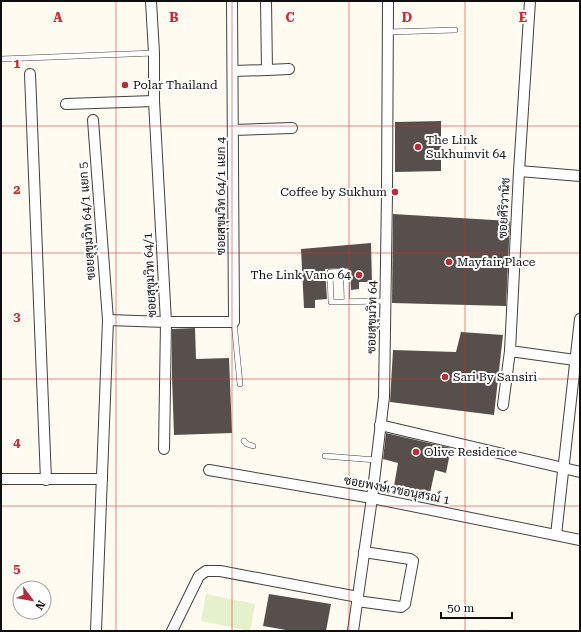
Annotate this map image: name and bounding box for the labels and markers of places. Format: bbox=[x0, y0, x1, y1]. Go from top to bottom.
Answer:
place label: Polar Thailand bbox=[133, 78, 218, 92]
marker: Polar Thailand bbox=[120, 80, 130, 90]
place label: The Link Sukhumvit 64 bbox=[426, 133, 506, 161]
marker: The Link Sukhumvit 64 bbox=[413, 142, 423, 152]
place label: Coffee by Sukhum bbox=[280, 185, 387, 199]
marker: Coffee by Sukhum bbox=[390, 187, 400, 197]
place label: Mayfair Place bbox=[457, 255, 536, 269]
marker: Mayfair Place bbox=[444, 257, 454, 267]
place label: The Link Vano 64 bbox=[250, 268, 351, 282]
marker: The Link Vano 64 bbox=[354, 270, 364, 280]
place label: Sari By Sansiri bbox=[453, 370, 537, 384]
marker: Sari By Sansiri bbox=[440, 372, 450, 382]
place label: Olive Residence bbox=[424, 445, 517, 459]
marker: Olive Residence bbox=[411, 447, 421, 457]

